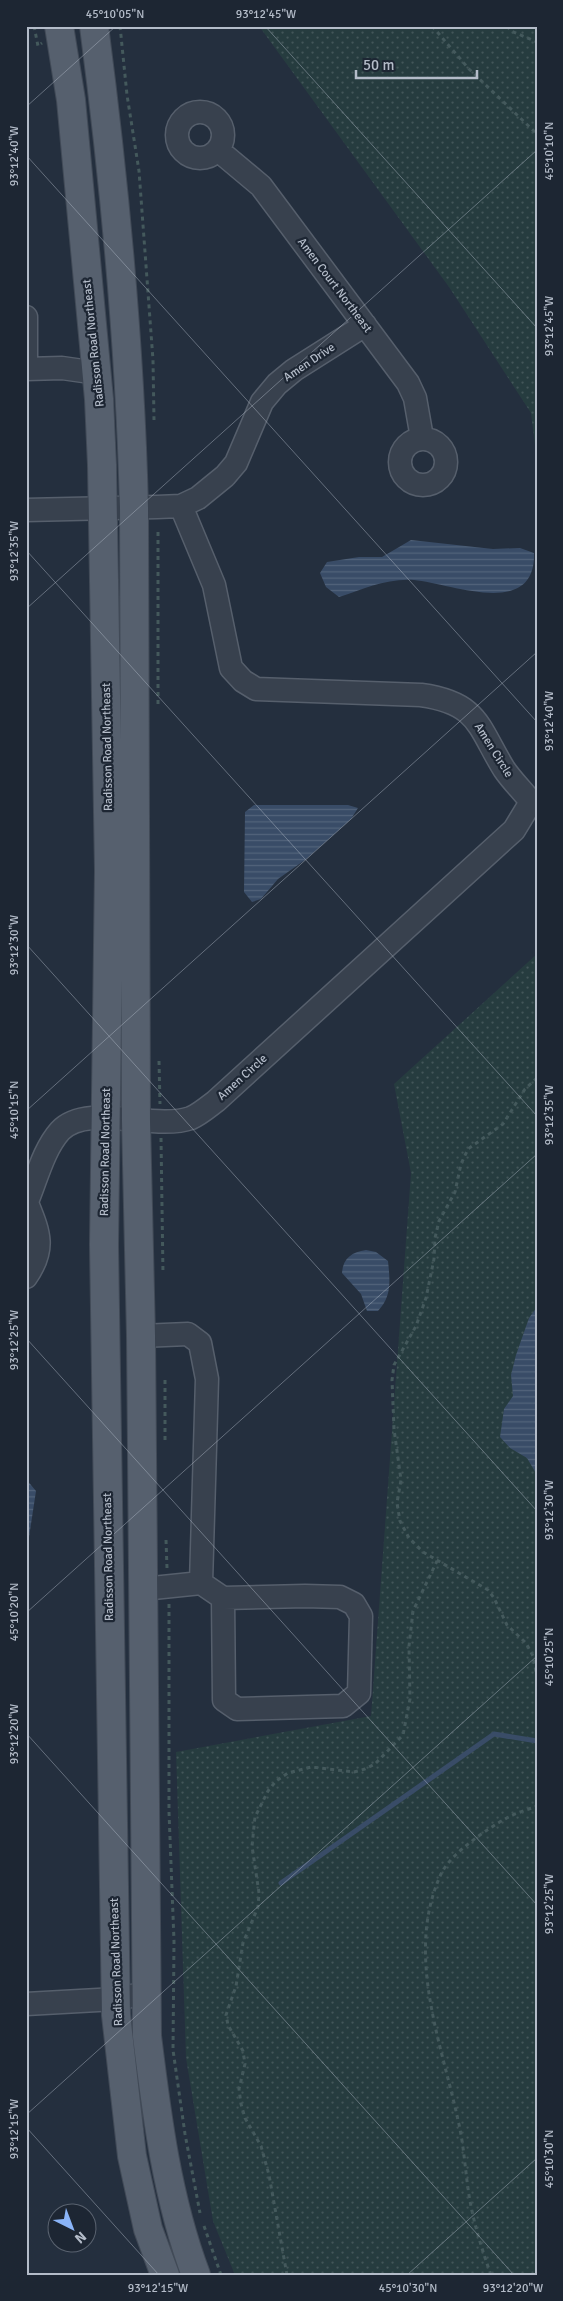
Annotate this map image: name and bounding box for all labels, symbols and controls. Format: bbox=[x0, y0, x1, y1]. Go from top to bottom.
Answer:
text: 45°10'05"N bbox=[86, 7, 144, 22]
text: 93°12'45"W bbox=[236, 7, 296, 22]
scale bar bbox=[356, 48, 477, 80]
text: 50 m bbox=[363, 56, 394, 74]
text: 45°10'10"N bbox=[542, 122, 557, 180]
text: 93°12'40"W bbox=[7, 126, 22, 186]
street label: Amen Court Northeast bbox=[294, 235, 375, 336]
street label: Radisson Road Northeast bbox=[79, 278, 108, 408]
text: 93°12'45"W bbox=[542, 296, 557, 356]
street label: Amen Drive bbox=[281, 340, 338, 385]
text: 93°12'35"W bbox=[7, 521, 22, 581]
street label: Radisson Road Northeast bbox=[99, 683, 116, 811]
text: 93°12'40"W bbox=[542, 691, 557, 751]
street label: Amen Circle bbox=[471, 720, 516, 780]
text: 93°12'30"W bbox=[7, 915, 22, 975]
street label: Amen Circle bbox=[214, 1051, 270, 1104]
text: 45°10'15"N bbox=[7, 1081, 22, 1139]
text: 93°12'35"W bbox=[542, 1085, 557, 1145]
street label: Radisson Road Northeast bbox=[97, 1088, 114, 1216]
text: 93°12'25"W bbox=[7, 1310, 22, 1370]
text: 93°12'30"W bbox=[542, 1480, 557, 1540]
street label: Radisson Road Northeast bbox=[100, 1493, 117, 1621]
text: 45°10'20"N bbox=[7, 1583, 22, 1641]
text: 45°10'25"N bbox=[542, 1628, 557, 1686]
text: 93°12'20"W bbox=[7, 1704, 22, 1764]
text: 93°12'25"W bbox=[542, 1874, 557, 1934]
street label: Radisson Road Northeast bbox=[107, 1898, 126, 2026]
text: 93°12'15"W bbox=[7, 2099, 22, 2159]
text: 45°10'30"N bbox=[542, 2130, 557, 2188]
north arrow bbox=[48, 2204, 98, 2254]
text: N bbox=[71, 2228, 90, 2247]
text: 93°12'15"W bbox=[128, 2281, 188, 2296]
text: 45°10'30"N bbox=[379, 2281, 437, 2296]
text: 93°12'20"W bbox=[483, 2281, 543, 2296]

